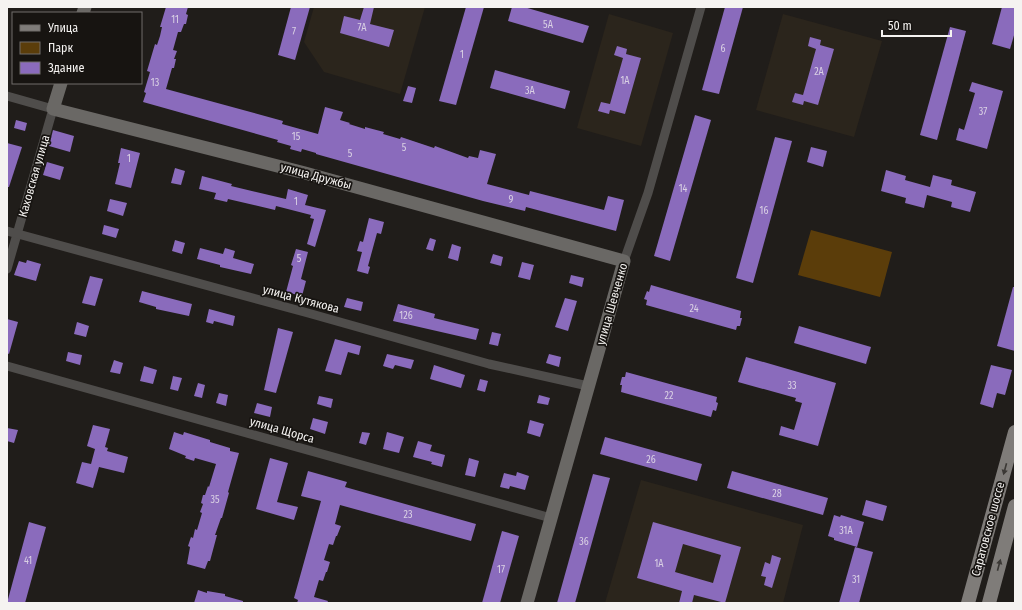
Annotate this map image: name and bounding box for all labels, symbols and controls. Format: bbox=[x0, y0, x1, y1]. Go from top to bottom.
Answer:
legend bbox=[12, 12, 142, 84]
scale bar bbox=[882, 12, 951, 38]
house number: 11 bbox=[171, 14, 179, 26]
house number: 5А bbox=[543, 19, 554, 31]
text: 50 m bbox=[888, 19, 912, 33]
text: Улица bbox=[47, 21, 78, 35]
house number: 7А bbox=[357, 22, 367, 34]
house number: 7 bbox=[292, 26, 296, 38]
text: Парк bbox=[48, 41, 74, 55]
house number: 6 bbox=[721, 43, 726, 55]
house number: 1 bbox=[460, 49, 464, 61]
text: Здание bbox=[48, 61, 84, 75]
house number: 2А bbox=[814, 66, 825, 78]
house number: 1А bbox=[620, 75, 630, 87]
house number: 13 bbox=[151, 77, 160, 89]
house number: 3А bbox=[525, 85, 536, 97]
house number: 37 bbox=[979, 106, 987, 118]
house number: 15 bbox=[292, 131, 301, 143]
street label: Каховская улица bbox=[16, 133, 52, 219]
house number: 5 bbox=[402, 142, 407, 154]
house number: 5 bbox=[348, 148, 353, 160]
house number: 1 bbox=[127, 153, 131, 165]
street label: улица Дружбы bbox=[279, 160, 353, 192]
house number: 14 bbox=[679, 183, 688, 195]
house number: 9 bbox=[509, 194, 514, 206]
house number: 1 bbox=[294, 196, 298, 208]
house number: 16 bbox=[760, 205, 768, 217]
house number: 5 bbox=[297, 253, 302, 265]
street label: улица Шевченко bbox=[594, 261, 630, 347]
street label: улица Кутякова bbox=[261, 282, 341, 316]
house number: 24 bbox=[689, 303, 699, 315]
house number: 126 bbox=[399, 310, 413, 322]
house number: 33 bbox=[787, 380, 797, 392]
house number: 22 bbox=[665, 390, 674, 402]
street label: улица Щорса bbox=[248, 414, 316, 446]
house number: 26 bbox=[646, 454, 656, 466]
one-way arrow bbox=[1002, 463, 1008, 475]
street label: Саратовское шоссе bbox=[969, 480, 1007, 578]
house number: 28 bbox=[772, 488, 782, 500]
house number: 35 bbox=[210, 494, 220, 506]
house number: 23 bbox=[404, 509, 413, 521]
house number: 31А bbox=[839, 525, 853, 537]
house number: 36 bbox=[579, 536, 589, 548]
house number: 41 bbox=[24, 555, 32, 567]
house number: 1А bbox=[654, 558, 664, 570]
one-way arrow bbox=[996, 559, 1002, 571]
house number: 17 bbox=[497, 564, 505, 576]
house number: 31 bbox=[852, 574, 860, 586]

